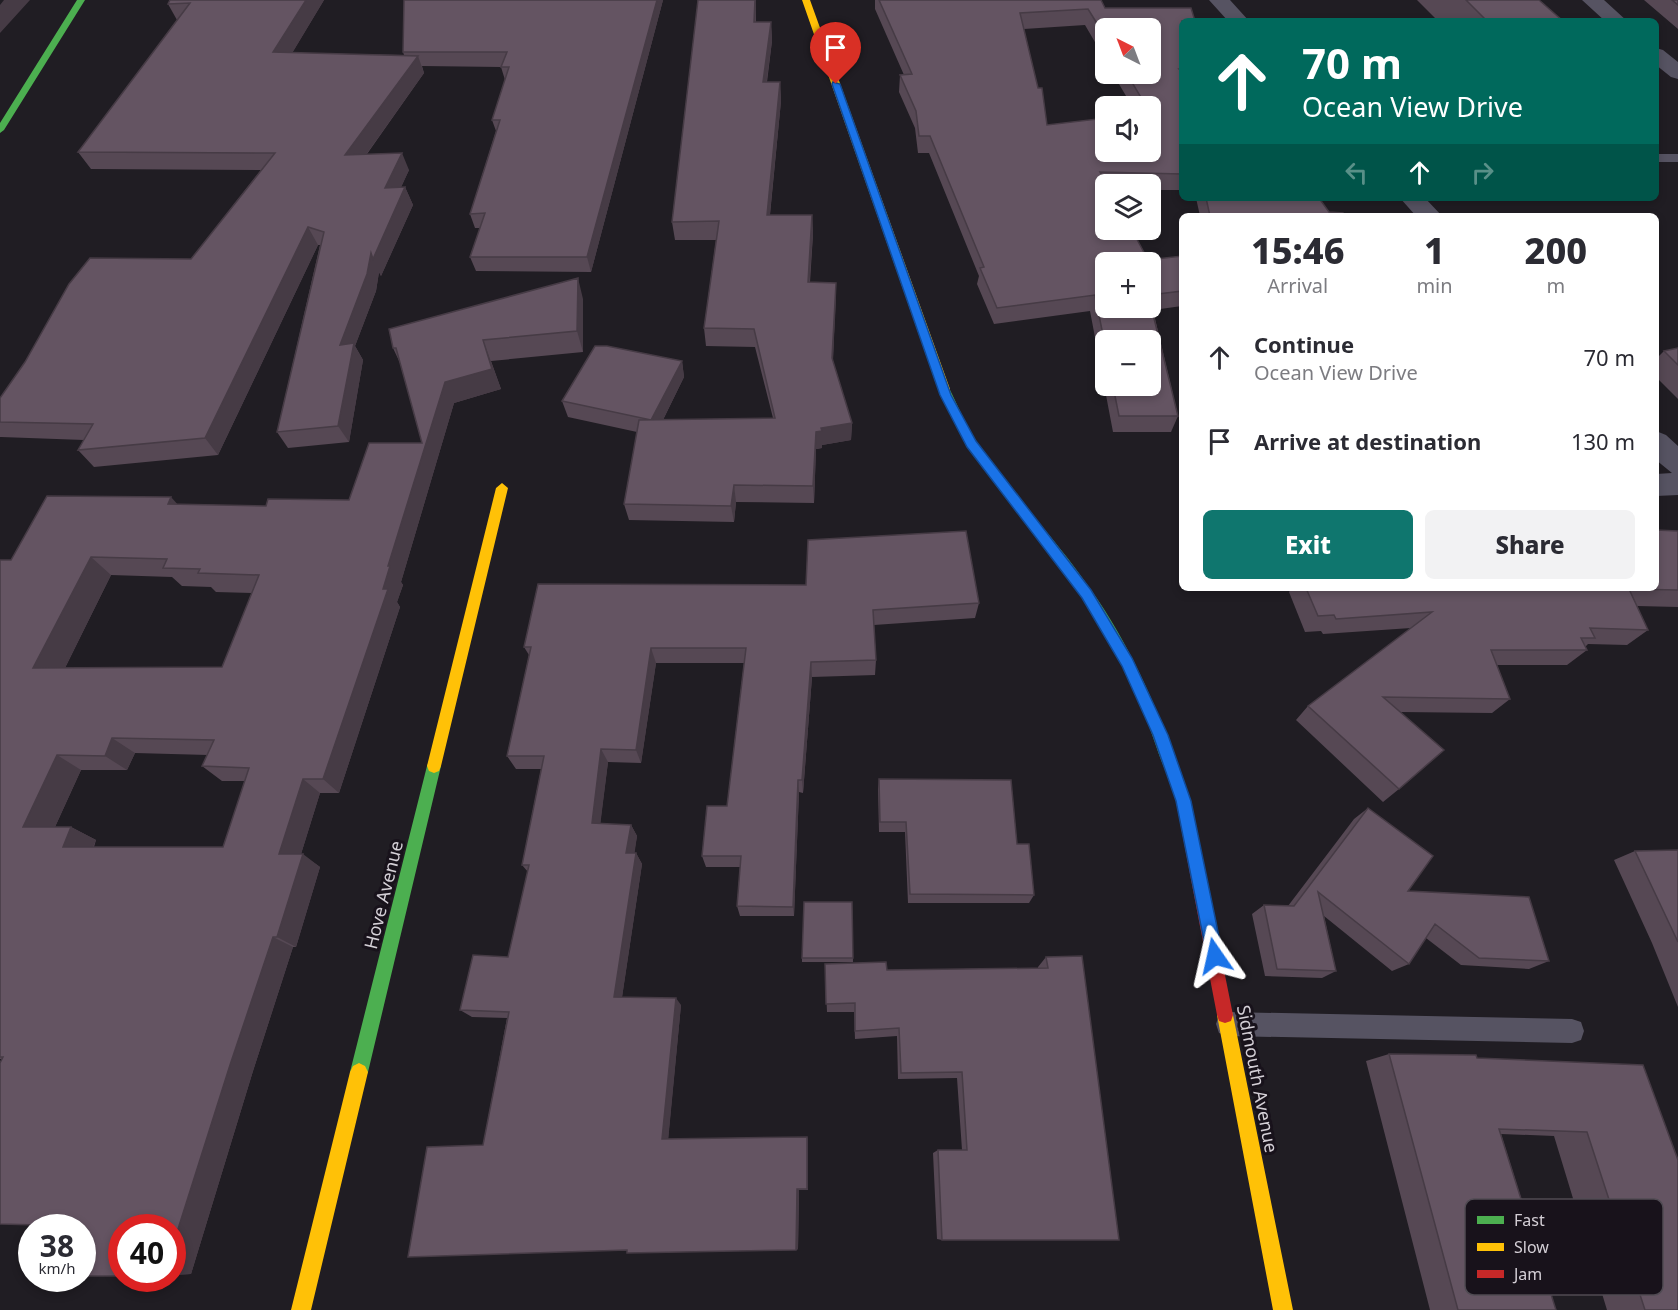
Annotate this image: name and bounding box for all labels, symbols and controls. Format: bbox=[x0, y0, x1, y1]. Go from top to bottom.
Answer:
north arrow bbox=[1095, 18, 1161, 84]
map controls bbox=[1095, 18, 1161, 396]
pin bbox=[810, 22, 861, 84]
icon: arrive bbox=[819, 31, 852, 64]
text: 70 m bbox=[1302, 34, 1402, 91]
icon: ahead bbox=[1203, 42, 1281, 120]
text: Ocean View Drive bbox=[1302, 88, 1523, 125]
button: sound bbox=[1095, 96, 1161, 162]
icon: left bbox=[1340, 156, 1373, 189]
icon: ahead bbox=[1403, 156, 1436, 189]
icon: right bbox=[1466, 156, 1499, 189]
button: layers bbox=[1095, 174, 1161, 240]
text: 15:46 bbox=[1251, 226, 1344, 275]
text: 1 bbox=[1424, 226, 1445, 275]
text: 200 bbox=[1525, 226, 1587, 275]
button: + bbox=[1095, 252, 1161, 318]
text: Arrival bbox=[1267, 272, 1328, 299]
text: min bbox=[1416, 272, 1453, 299]
text: m bbox=[1546, 272, 1565, 299]
text: Continue bbox=[1254, 329, 1354, 359]
button: − bbox=[1095, 330, 1161, 396]
icon: ahead bbox=[1203, 341, 1236, 374]
text: 70 m bbox=[1584, 342, 1635, 372]
text: Ocean View Drive bbox=[1254, 359, 1418, 386]
icon: arrive bbox=[1203, 425, 1236, 458]
text: Arrive at destination bbox=[1254, 426, 1481, 456]
text: 130 m bbox=[1571, 426, 1635, 456]
button: Exit bbox=[1203, 510, 1413, 579]
button: Share bbox=[1425, 510, 1635, 579]
street label: Hove Avenue bbox=[358, 838, 408, 952]
position arrow bbox=[1183, 924, 1247, 988]
street label: Sidmouth Avenue bbox=[1232, 1003, 1284, 1155]
legend bbox=[1465, 1199, 1663, 1295]
text: Fast bbox=[1514, 1209, 1545, 1231]
speed limit sign: 40 bbox=[108, 1214, 186, 1292]
text: 38 bbox=[40, 1225, 74, 1266]
text: Slow bbox=[1514, 1236, 1549, 1258]
text: km/h bbox=[39, 1258, 75, 1278]
text: Jam bbox=[1512, 1263, 1542, 1285]

